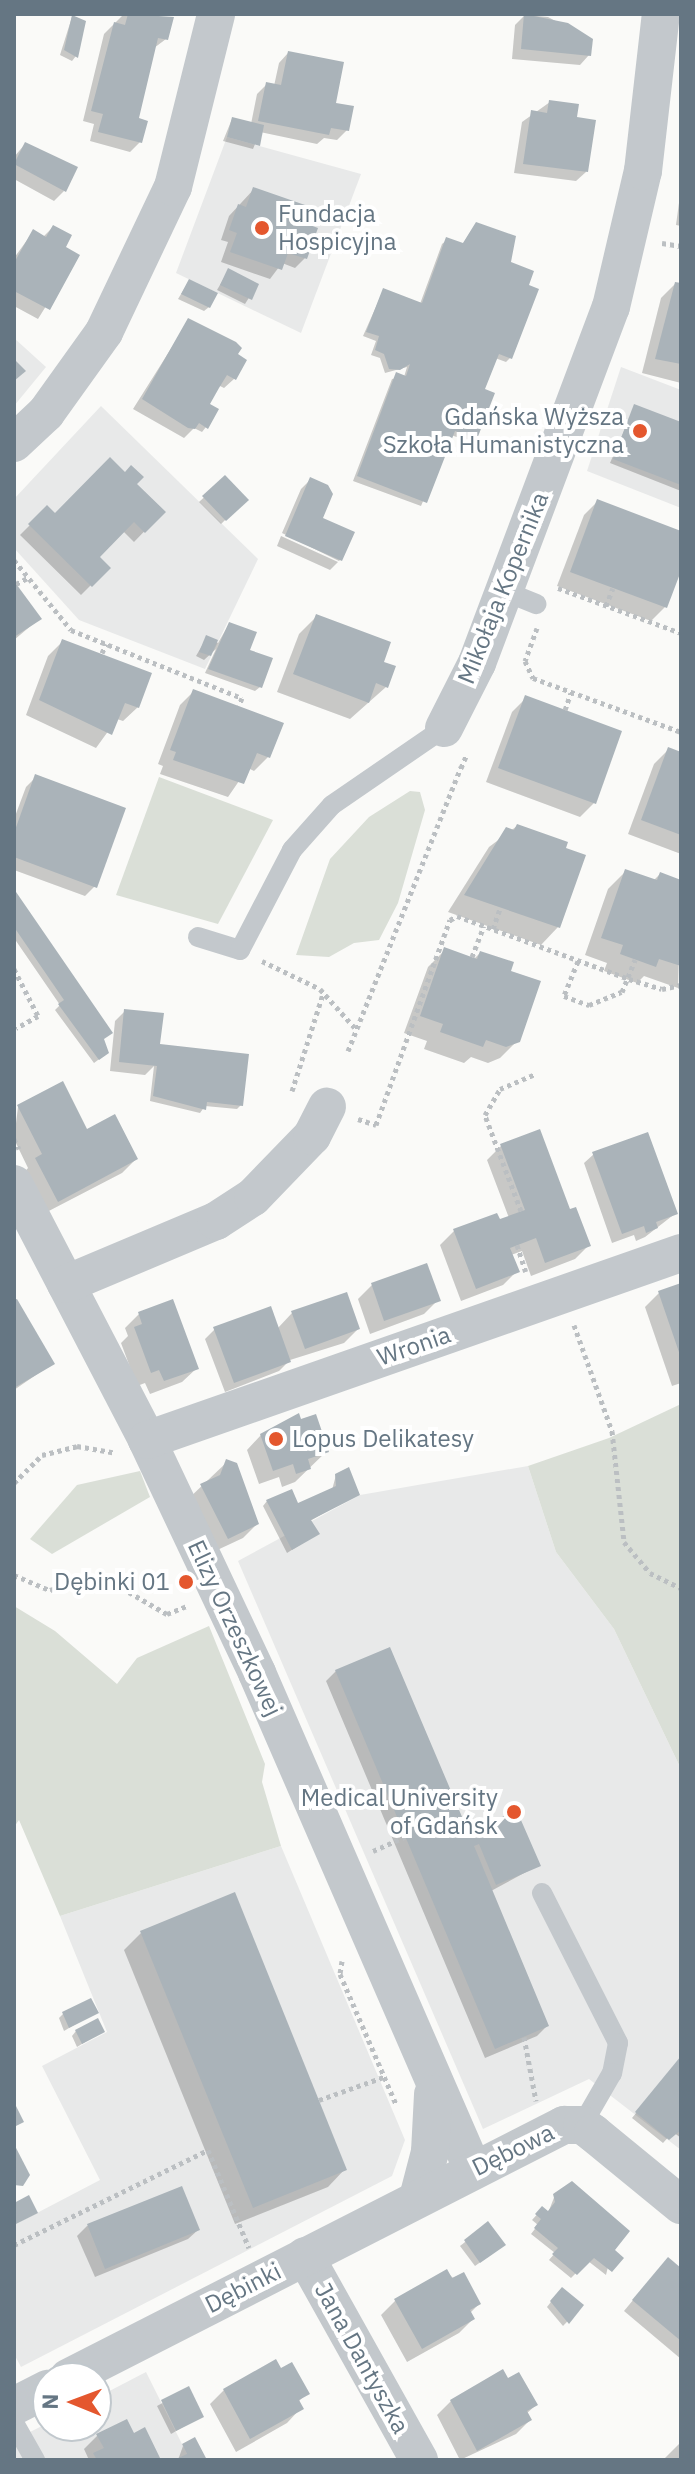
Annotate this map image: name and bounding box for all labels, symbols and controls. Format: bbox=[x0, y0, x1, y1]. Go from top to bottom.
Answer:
place label: Fundacja Hospicyjna bbox=[278, 200, 397, 256]
marker: Fundacja Hospicyjna bbox=[253, 219, 271, 237]
place label: Gdańska Wyższa Szkoła Humanistyczna bbox=[383, 403, 624, 459]
marker: Gdańska Wyższa Szkoła Humanistyczna bbox=[631, 422, 649, 440]
street label: Mikołaja Kopernika bbox=[451, 488, 555, 688]
street label: Wronia bbox=[374, 1320, 454, 1372]
place label: Lopus Delikatesy bbox=[292, 1425, 474, 1453]
marker: Lopus Delikatesy bbox=[267, 1430, 285, 1448]
street label: Elizy Orzeszkowej bbox=[182, 1535, 288, 1721]
place label: Dębinki 01 bbox=[54, 1568, 170, 1596]
marker: Dębinki 01 bbox=[177, 1573, 195, 1591]
place label: Medical University of Gdańsk bbox=[301, 1784, 498, 1840]
marker: Medical University of Gdańsk bbox=[505, 1803, 523, 1821]
street label: Dębowa bbox=[467, 2118, 559, 2182]
street label: Dębinki bbox=[200, 2257, 286, 2319]
street label: Jana Dantyszka bbox=[309, 2278, 415, 2438]
north arrow bbox=[32, 2362, 112, 2442]
text: N bbox=[35, 2393, 64, 2410]

